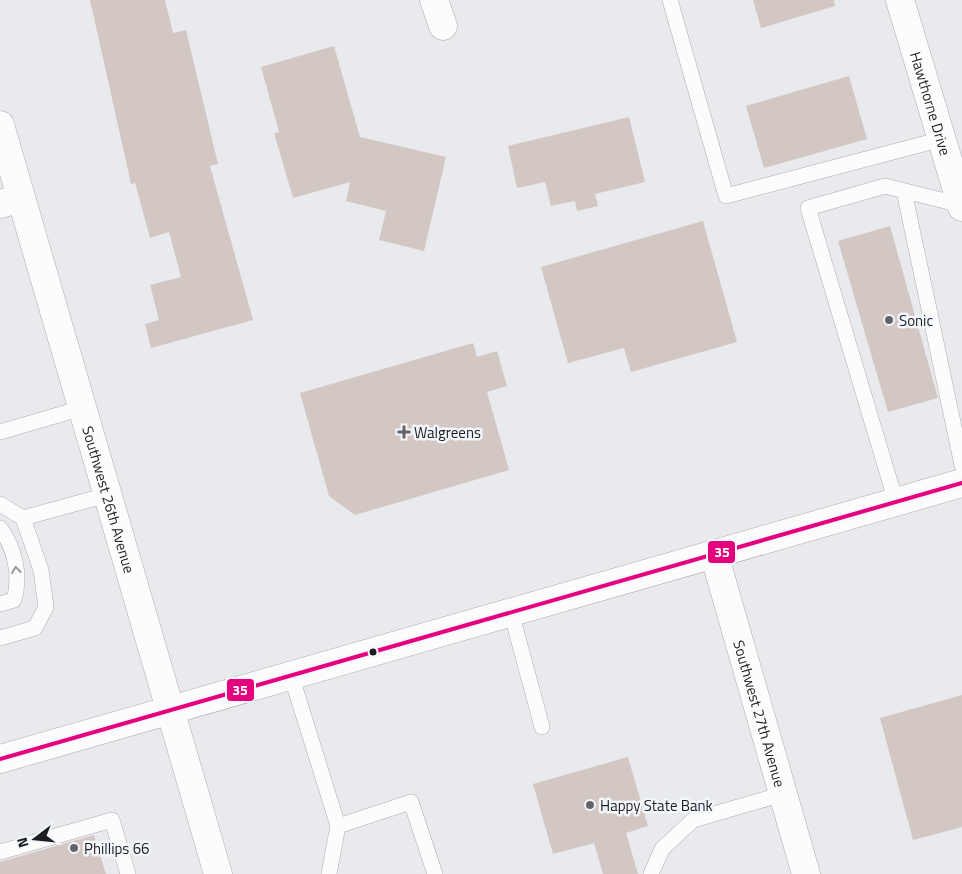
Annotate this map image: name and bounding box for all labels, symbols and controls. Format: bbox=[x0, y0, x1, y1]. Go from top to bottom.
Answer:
street label: Hawthorne Drive bbox=[905, 49, 957, 158]
place label: Sonic bbox=[899, 309, 933, 332]
marker: Sonic bbox=[883, 314, 895, 326]
place label: Walgreens bbox=[414, 421, 481, 444]
street label: Southwest 26th Avenue bbox=[77, 423, 141, 576]
marker: Walgreens bbox=[398, 426, 410, 438]
line badge: 35 bbox=[707, 540, 736, 564]
text: 35 bbox=[714, 541, 730, 562]
one-way arrow bbox=[11, 565, 22, 573]
street label: Southwest 27th Avenue bbox=[728, 637, 792, 790]
unlabelled marker bbox=[368, 647, 378, 657]
line badge: 35 bbox=[226, 678, 255, 702]
text: 35 bbox=[232, 679, 248, 700]
place label: Happy State Bank bbox=[600, 794, 713, 817]
marker: Happy State Bank bbox=[584, 799, 596, 811]
north arrow bbox=[10, 814, 60, 864]
text: N bbox=[11, 835, 33, 850]
place label: Phillips 66 bbox=[84, 837, 149, 860]
marker: Phillips 66 bbox=[68, 842, 80, 854]

